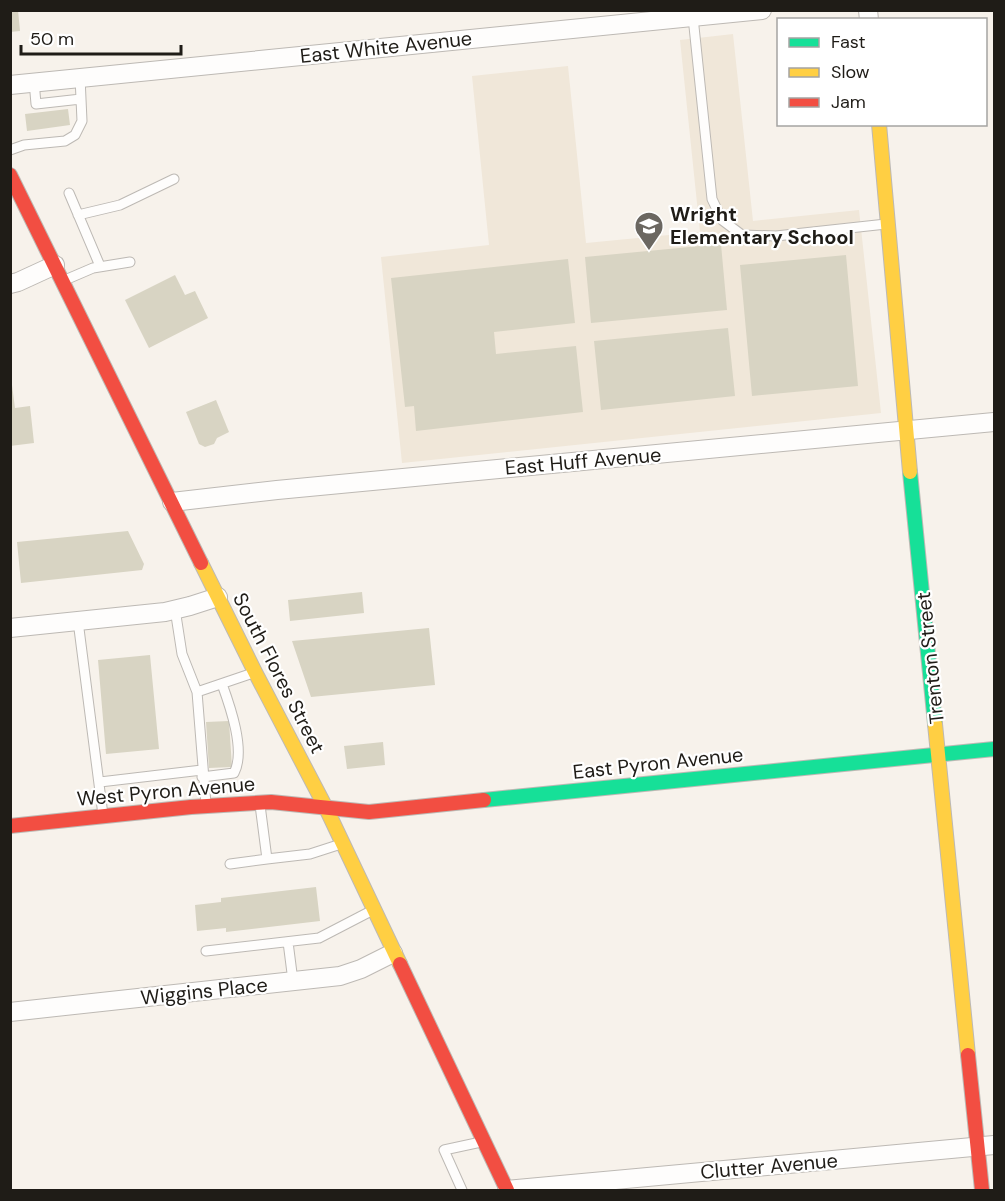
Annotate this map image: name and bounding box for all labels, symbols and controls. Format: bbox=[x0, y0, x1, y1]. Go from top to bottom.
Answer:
scale bar bbox=[21, 18, 182, 56]
legend bbox=[777, 18, 987, 126]
street label: East White Avenue bbox=[299, 25, 473, 69]
text: 50 m bbox=[30, 27, 74, 51]
text: Fast bbox=[831, 30, 866, 54]
text: Slow bbox=[831, 60, 870, 84]
text: Jam bbox=[831, 90, 866, 114]
place label: Wright Elementary School bbox=[670, 201, 854, 250]
school or university icon: Wright Elementary School bbox=[633, 210, 665, 252]
street label: East Huff Avenue bbox=[504, 441, 662, 481]
street label: South Flores Street bbox=[227, 588, 331, 758]
street label: Trenton Street bbox=[910, 590, 950, 725]
street label: East Pyron Avenue bbox=[571, 741, 745, 785]
street label: West Pyron Avenue bbox=[76, 770, 256, 812]
street label: Wiggins Place bbox=[139, 971, 269, 1011]
street label: Clutter Avenue bbox=[699, 1147, 839, 1185]

